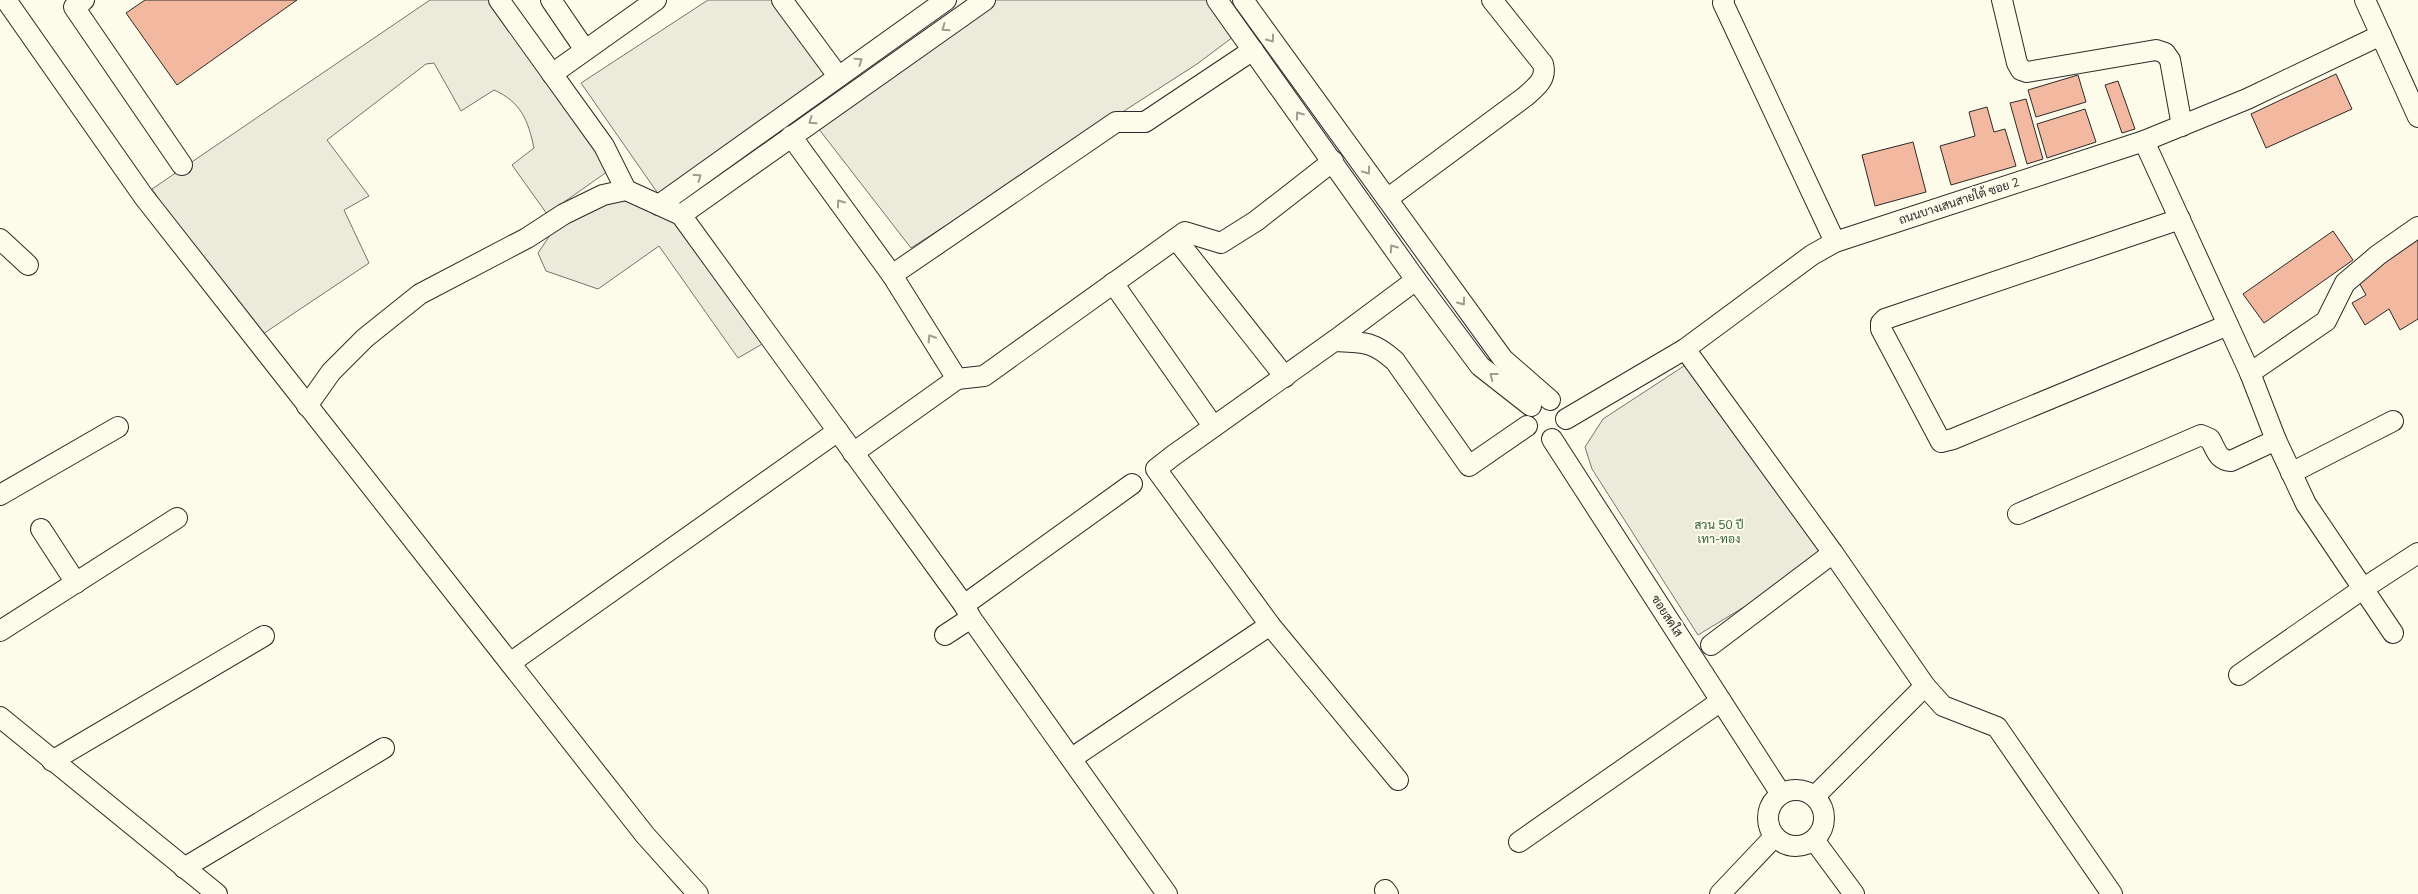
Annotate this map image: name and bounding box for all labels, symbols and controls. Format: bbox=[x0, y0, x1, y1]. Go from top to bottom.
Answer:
one-way arrow bbox=[942, 22, 951, 31]
one-way arrow bbox=[1265, 34, 1274, 43]
one-way arrow bbox=[853, 58, 862, 68]
one-way arrow bbox=[1297, 112, 1305, 121]
one-way arrow bbox=[808, 115, 818, 124]
one-way arrow bbox=[1361, 165, 1370, 175]
one-way arrow bbox=[692, 174, 702, 183]
street label: ถนนบางเสนสายใต้ ซอย 2 bbox=[1897, 174, 2021, 228]
one-way arrow bbox=[837, 199, 846, 209]
one-way arrow bbox=[1390, 244, 1400, 253]
one-way arrow bbox=[1456, 297, 1465, 306]
one-way arrow bbox=[928, 334, 938, 343]
one-way arrow bbox=[1490, 373, 1499, 381]
park label: สวน 50 ปี เทา-ทอง bbox=[1694, 517, 1744, 547]
street label: ซอยสดใส bbox=[1648, 592, 1686, 640]

